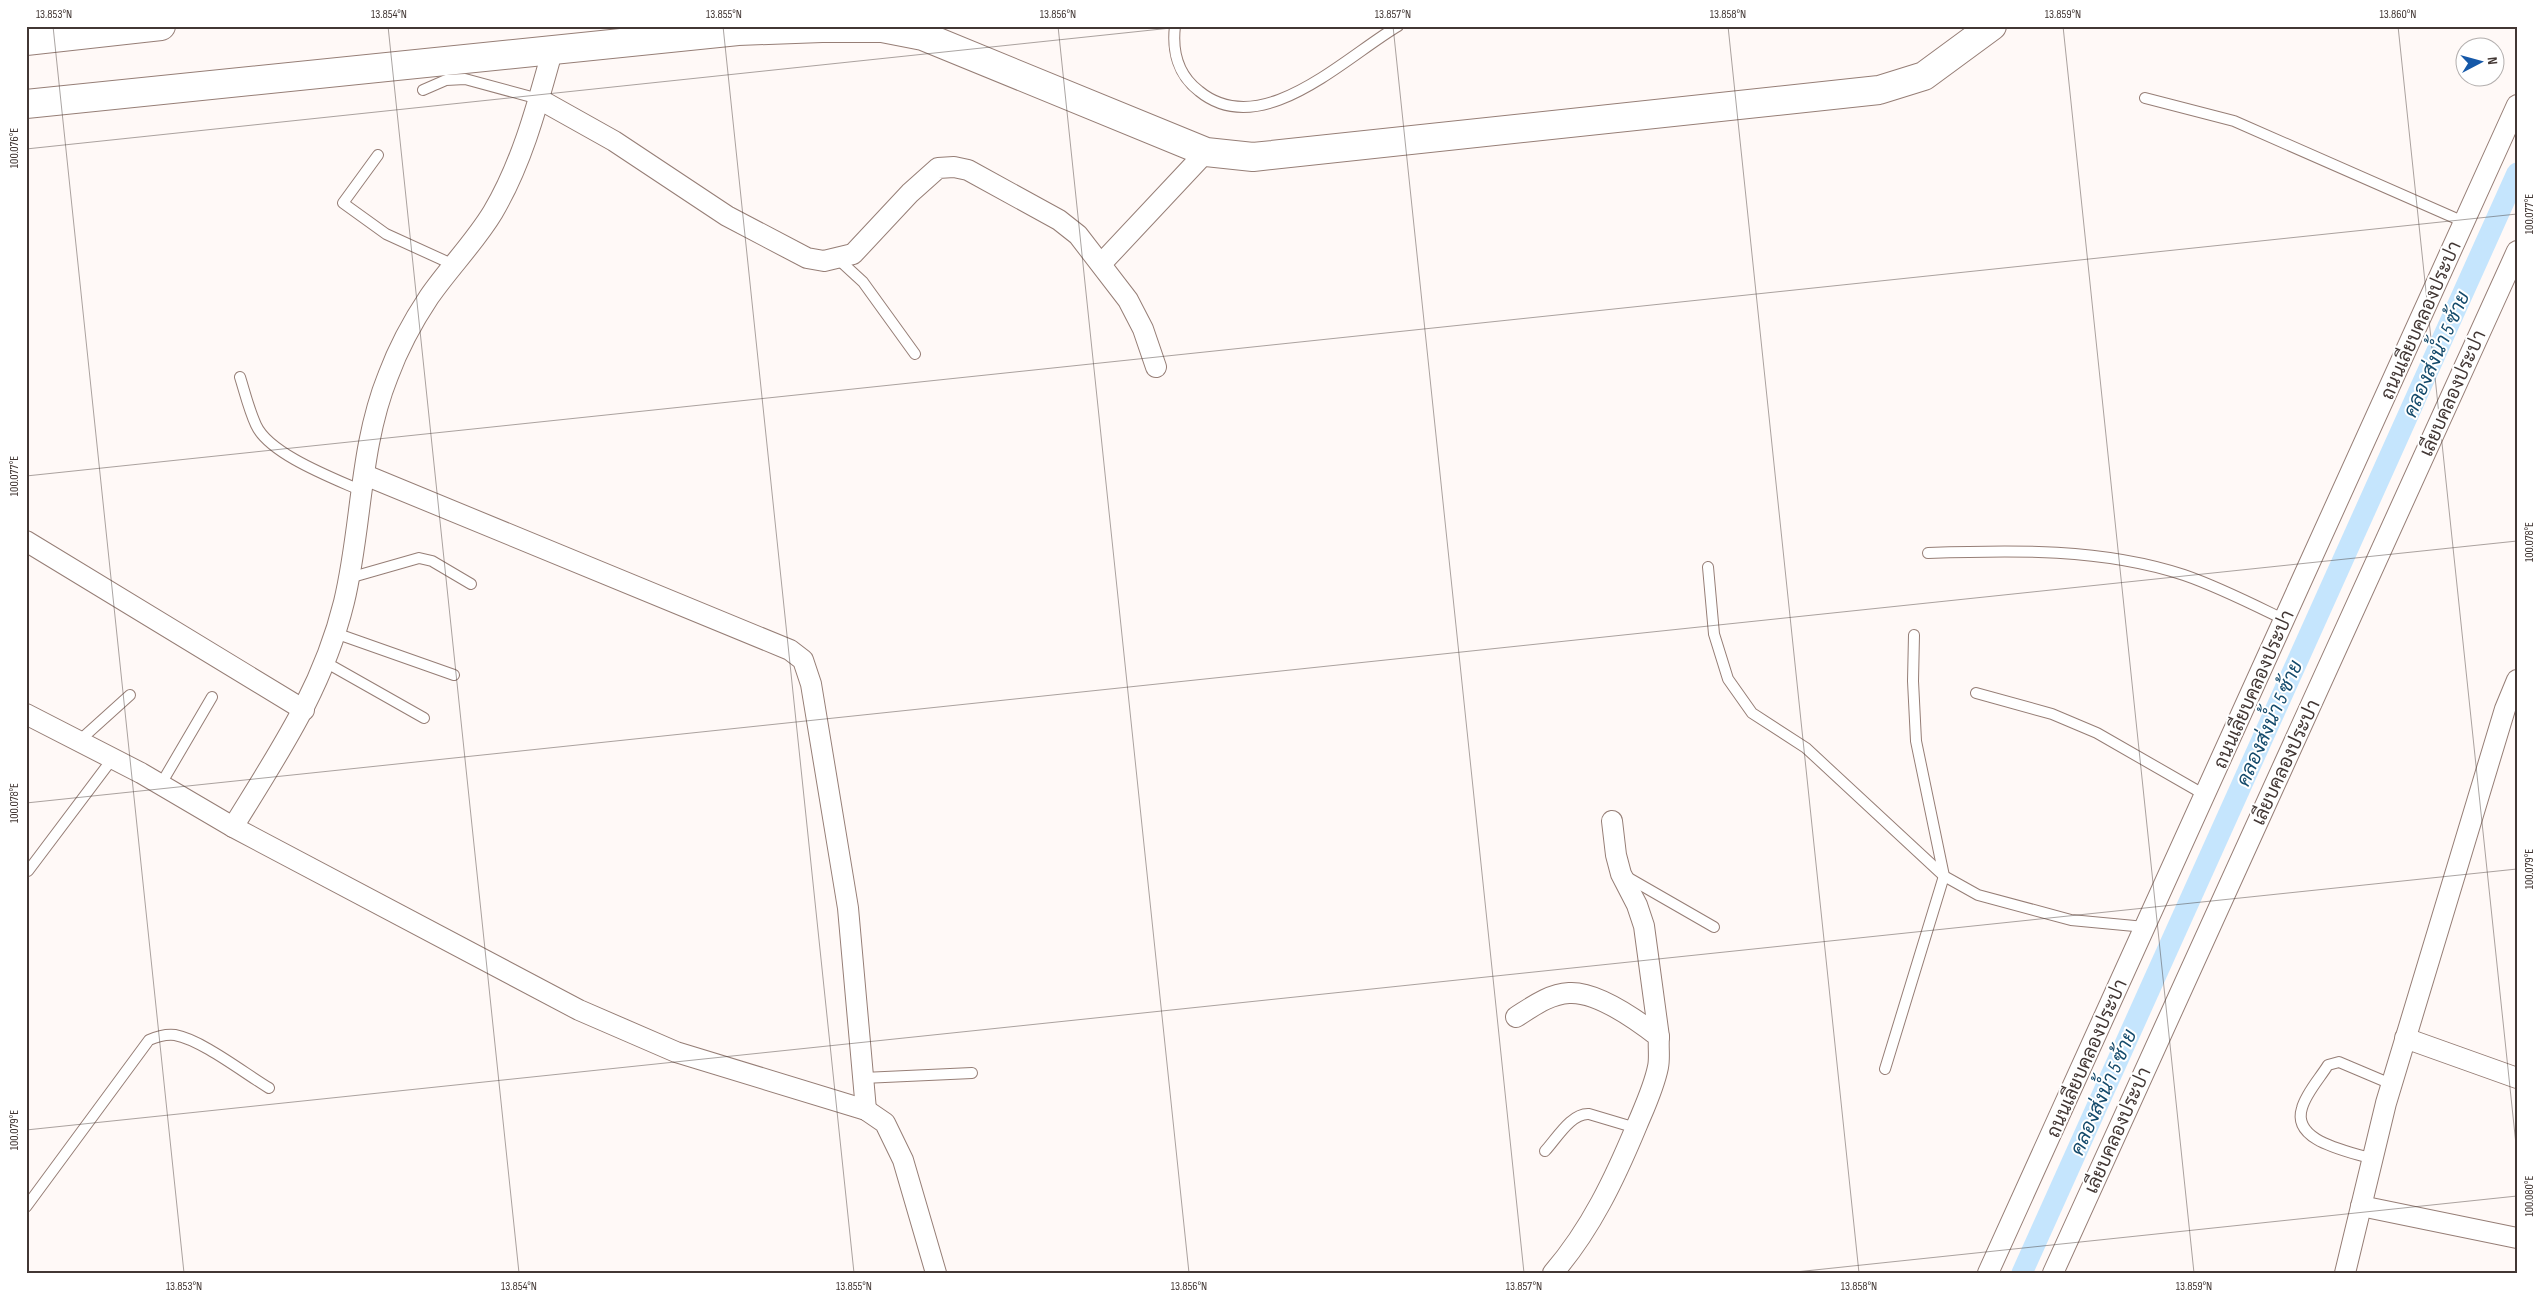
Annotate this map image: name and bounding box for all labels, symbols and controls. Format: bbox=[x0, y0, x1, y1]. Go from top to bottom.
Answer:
text: 13.853°N bbox=[36, 7, 72, 22]
text: 13.854°N bbox=[371, 7, 407, 22]
text: 13.855°N bbox=[706, 7, 742, 22]
text: 13.856°N bbox=[1040, 7, 1076, 22]
text: 13.857°N bbox=[1375, 7, 1411, 22]
text: 13.858°N bbox=[1710, 7, 1746, 22]
text: 13.859°N bbox=[2045, 7, 2081, 22]
text: 13.860°N bbox=[2380, 7, 2416, 22]
north arrow bbox=[2456, 38, 2506, 88]
text: N bbox=[2484, 56, 2501, 65]
text: 100.076°E bbox=[7, 128, 22, 168]
text: 100.077°E bbox=[2522, 194, 2537, 234]
street label: ถนนเลียบคลองประปา bbox=[2375, 237, 2465, 403]
water label: คลองส่งน้ำ 5 ซ้าย bbox=[2392, 284, 2476, 421]
street label: เลียบคลองประปา bbox=[2414, 326, 2490, 460]
text: 100.077°E bbox=[7, 456, 22, 496]
text: 100.078°E bbox=[2522, 522, 2537, 562]
street label: ถนนเลียบคลองประปา bbox=[2208, 606, 2298, 772]
water label: คลองส่งน้ำ 5 ซ้าย bbox=[2225, 653, 2309, 790]
street label: เลียบคลองประปา bbox=[2246, 696, 2324, 828]
text: 100.078°E bbox=[7, 783, 22, 823]
text: 100.079°E bbox=[2522, 849, 2537, 889]
street label: ถนนเลียบคลองประปา bbox=[2041, 975, 2131, 1141]
water label: คลองส่งน้ำ 5 ซ้าย bbox=[2059, 1022, 2143, 1159]
street label: เลียบคลองประปา bbox=[2079, 1063, 2155, 1197]
text: 100.079°E bbox=[7, 1110, 22, 1150]
text: 100.080°E bbox=[2522, 1175, 2537, 1216]
text: 13.853°N bbox=[166, 1279, 202, 1294]
text: 13.854°N bbox=[501, 1279, 537, 1294]
text: 13.855°N bbox=[836, 1279, 872, 1294]
text: 13.856°N bbox=[1171, 1279, 1207, 1294]
text: 13.857°N bbox=[1506, 1279, 1542, 1294]
text: 13.858°N bbox=[1841, 1279, 1877, 1294]
text: 13.859°N bbox=[2176, 1279, 2212, 1294]

